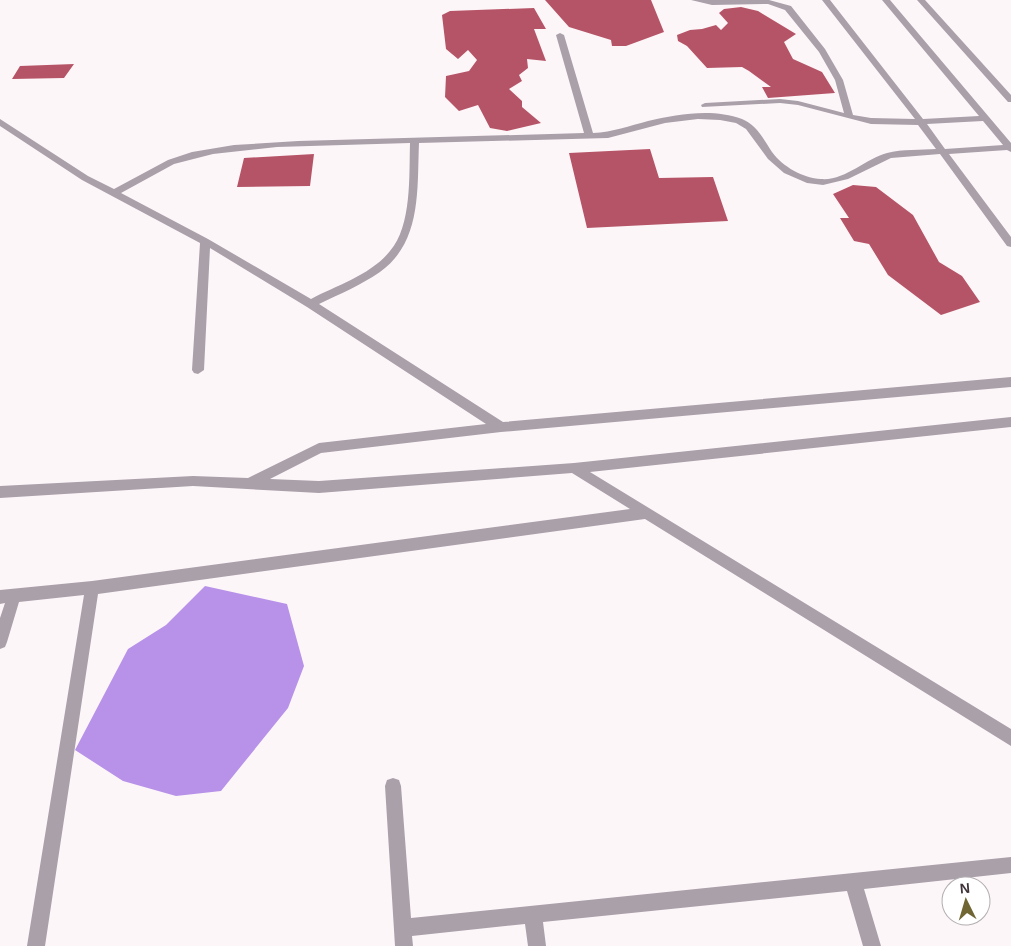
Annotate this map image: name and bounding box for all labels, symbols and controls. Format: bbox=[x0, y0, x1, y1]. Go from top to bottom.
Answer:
north arrow bbox=[941, 876, 991, 926]
text: N bbox=[959, 880, 971, 896]

